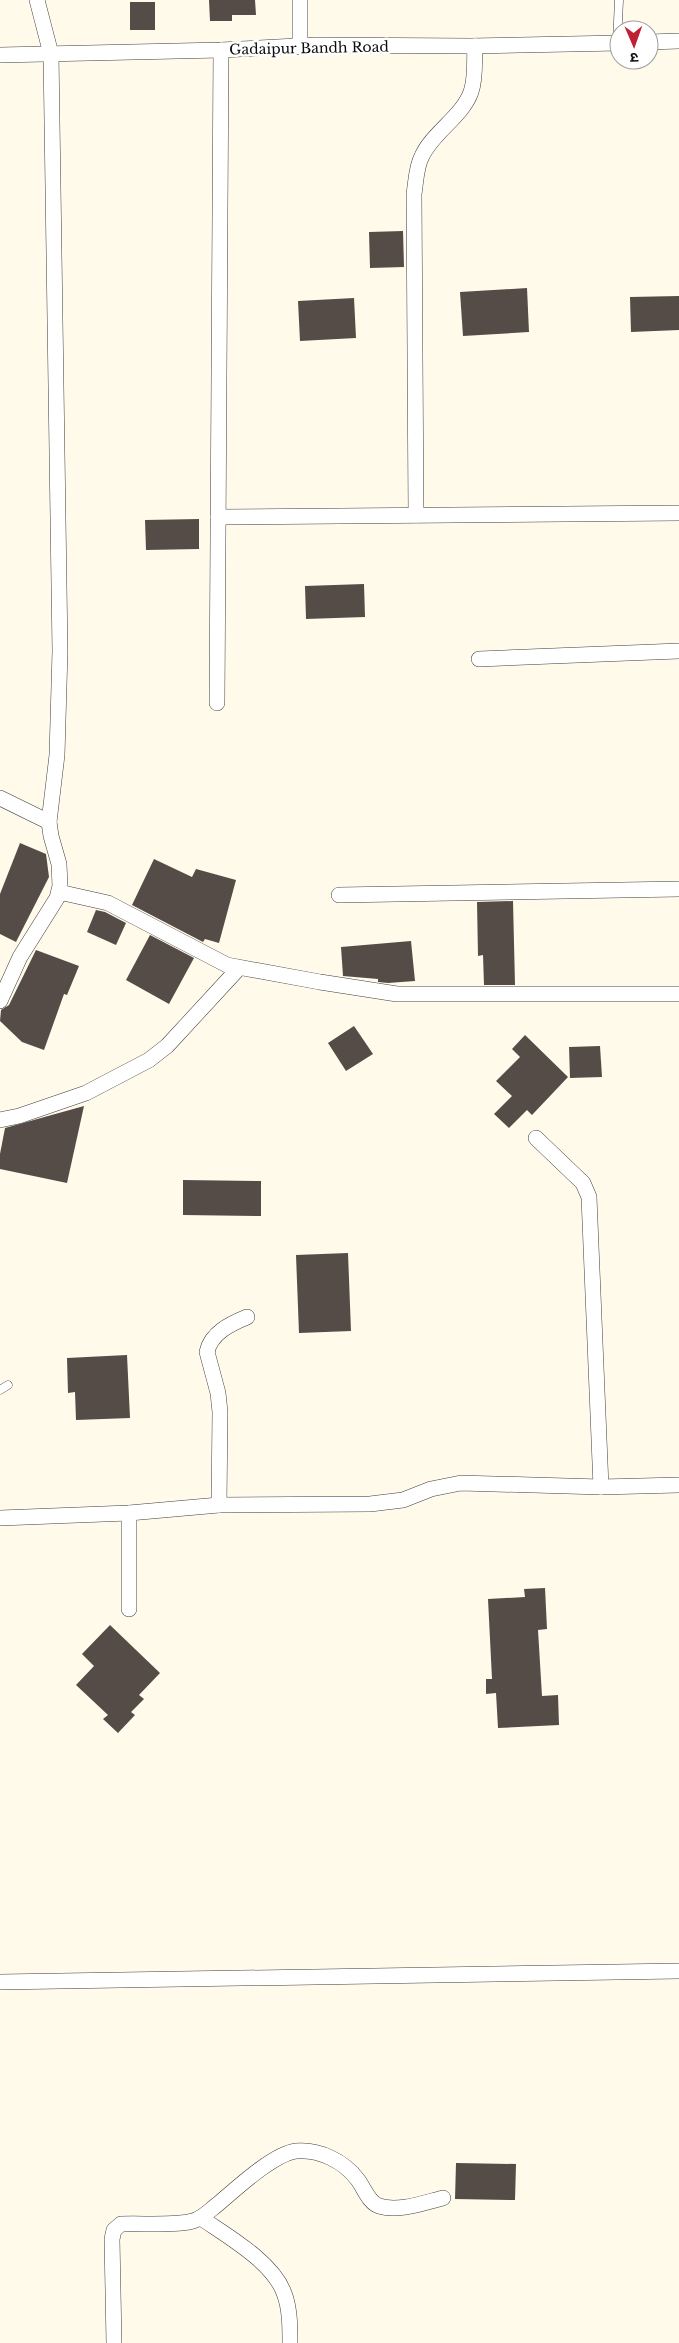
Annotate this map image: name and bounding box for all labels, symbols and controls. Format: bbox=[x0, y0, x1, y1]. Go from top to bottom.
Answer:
north arrow bbox=[609, 20, 659, 70]
street label: Gadaipur Bandh Road bbox=[229, 38, 390, 58]
text: उ bbox=[629, 49, 639, 67]

